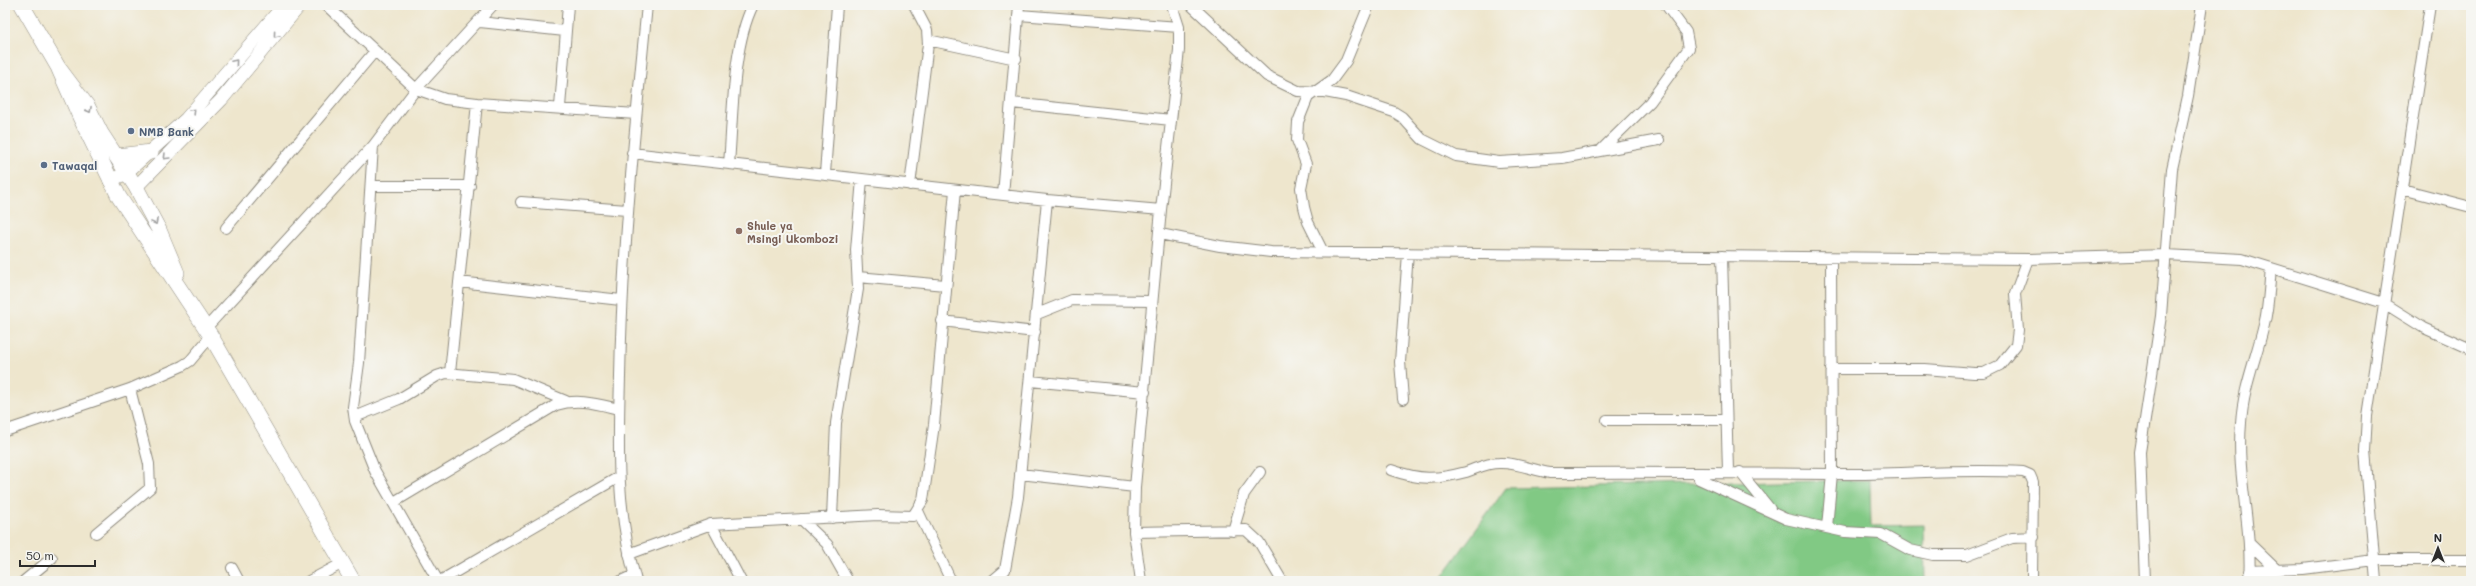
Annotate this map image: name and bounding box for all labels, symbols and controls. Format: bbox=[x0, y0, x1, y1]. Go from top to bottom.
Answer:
one-way arrow bbox=[273, 30, 280, 38]
one-way arrow bbox=[231, 60, 238, 67]
one-way arrow bbox=[85, 106, 92, 113]
one-way arrow bbox=[188, 108, 196, 116]
place label: NMB Bank bbox=[139, 124, 194, 139]
marker: NMB Bank bbox=[126, 126, 136, 136]
one-way arrow bbox=[163, 152, 171, 160]
place label: Tawaqal bbox=[52, 158, 97, 173]
marker: Tawaqal bbox=[39, 160, 49, 170]
one-way arrow bbox=[150, 218, 157, 225]
place label: Shule ya Msingi Ukombozi bbox=[747, 218, 838, 246]
marker: Shule ya Msingi Ukombozi bbox=[734, 226, 744, 236]
north arrow bbox=[2418, 528, 2458, 568]
text: N bbox=[2434, 530, 2442, 545]
scale bar bbox=[20, 542, 95, 568]
text: 50 m bbox=[26, 547, 54, 563]

